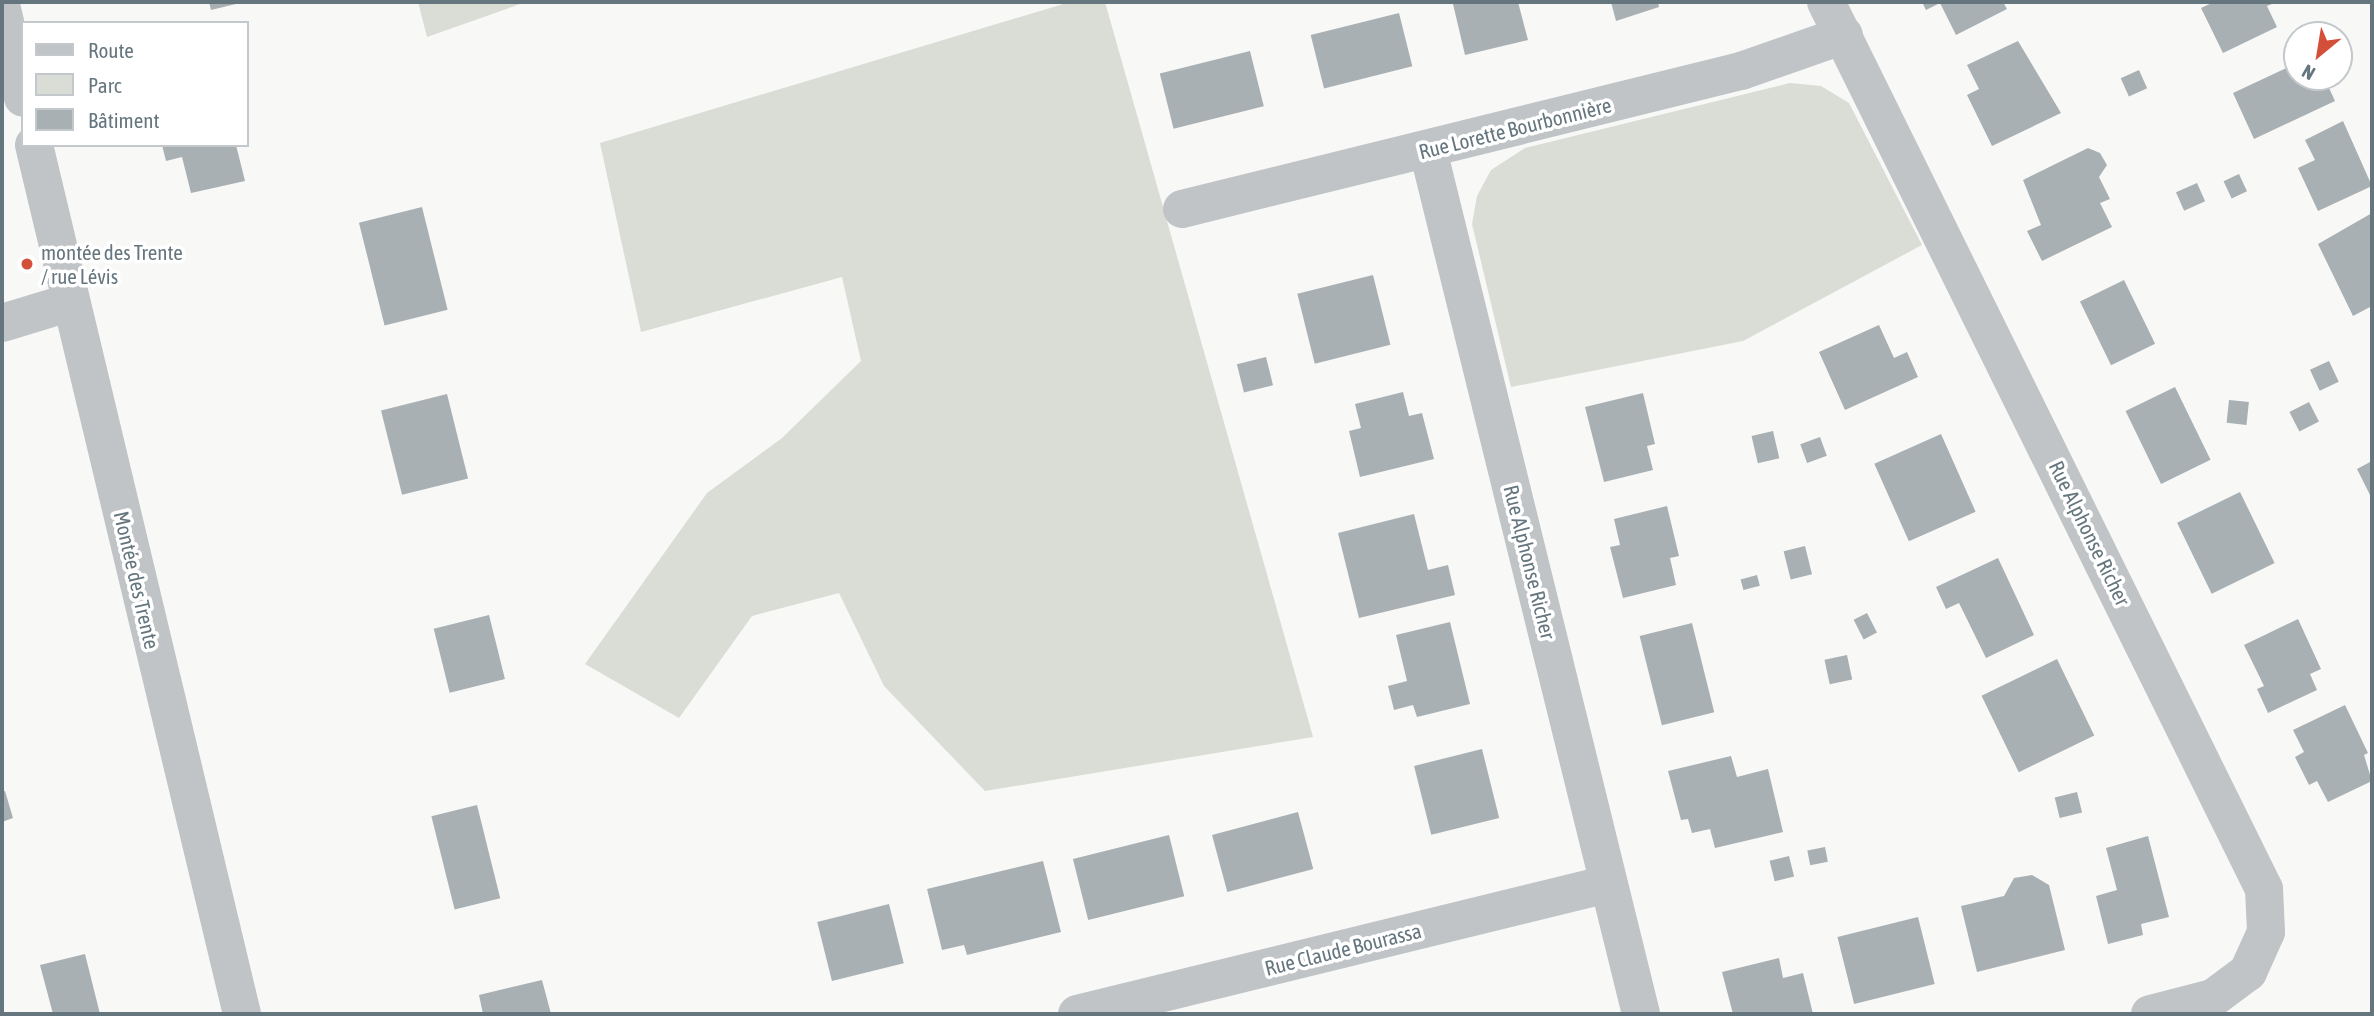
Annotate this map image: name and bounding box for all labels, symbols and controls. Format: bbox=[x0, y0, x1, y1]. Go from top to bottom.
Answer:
legend bbox=[21, 21, 248, 147]
north arrow bbox=[2283, 21, 2353, 91]
text: Route bbox=[88, 38, 134, 62]
text: N bbox=[2298, 60, 2319, 85]
text: Parc bbox=[88, 73, 122, 97]
street label: Rue Lorette Bourbonnière bbox=[1416, 92, 1614, 164]
text: Bâtiment bbox=[88, 108, 159, 132]
place label: montée des Trente / rue Lévis bbox=[41, 239, 183, 289]
marker: montée des Trente / rue Lévis bbox=[19, 256, 35, 272]
street label: Rue Alphonse Richer bbox=[2044, 456, 2136, 610]
street label: Rue Alphonse Richer bbox=[1499, 482, 1561, 642]
street label: Montée des Trente bbox=[109, 509, 165, 651]
street label: Rue Claude Bourassa bbox=[1262, 917, 1424, 981]

